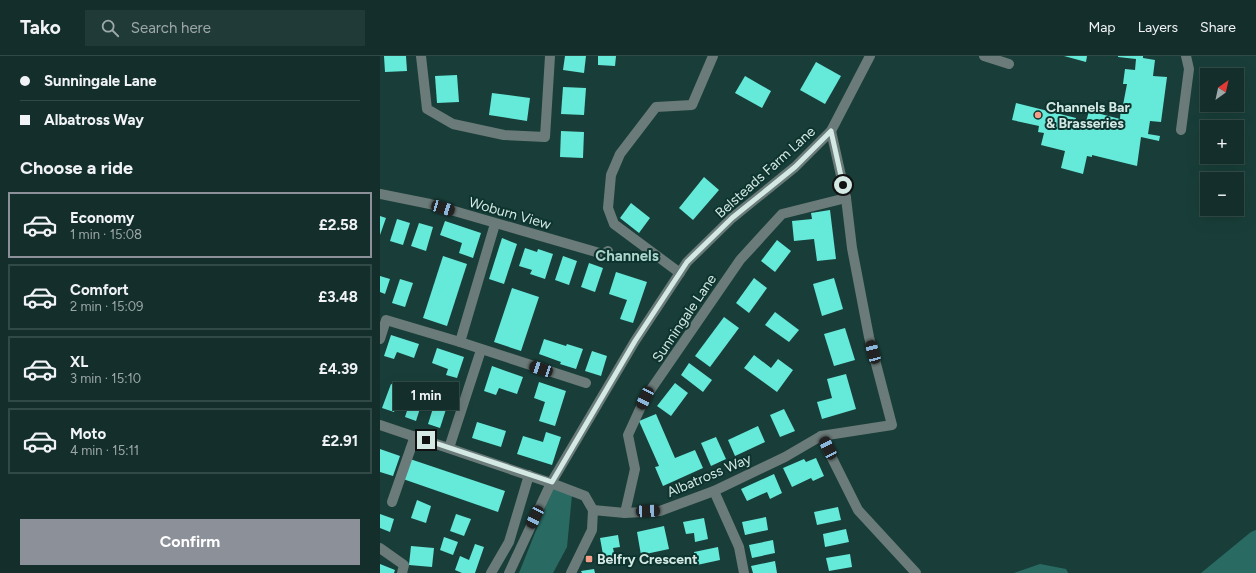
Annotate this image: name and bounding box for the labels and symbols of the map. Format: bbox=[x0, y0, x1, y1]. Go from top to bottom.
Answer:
north arrow bbox=[1200, 68, 1244, 112]
place label: Channels Bar & Brasseries bbox=[1046, 99, 1131, 132]
marker: Channels Bar & Brasseries bbox=[1033, 110, 1043, 120]
street label: Belsteads Farm Lane bbox=[712, 123, 819, 222]
route start bbox=[834, 176, 852, 194]
street label: Woburn View bbox=[467, 194, 553, 233]
car bbox=[430, 199, 456, 217]
district label: Channels bbox=[595, 247, 659, 265]
street label: Sunningale Lane bbox=[649, 271, 720, 366]
car bbox=[864, 339, 882, 365]
car bbox=[528, 360, 554, 378]
callout: 1 min bbox=[393, 382, 459, 410]
car bbox=[634, 385, 656, 411]
route end bbox=[417, 431, 435, 449]
car bbox=[817, 435, 839, 461]
street label: Albatross Way bbox=[665, 450, 754, 501]
car bbox=[524, 504, 546, 530]
car bbox=[636, 504, 660, 518]
place label: Belfry Crescent bbox=[597, 551, 698, 568]
marker: Belfry Crescent bbox=[584, 554, 594, 564]

